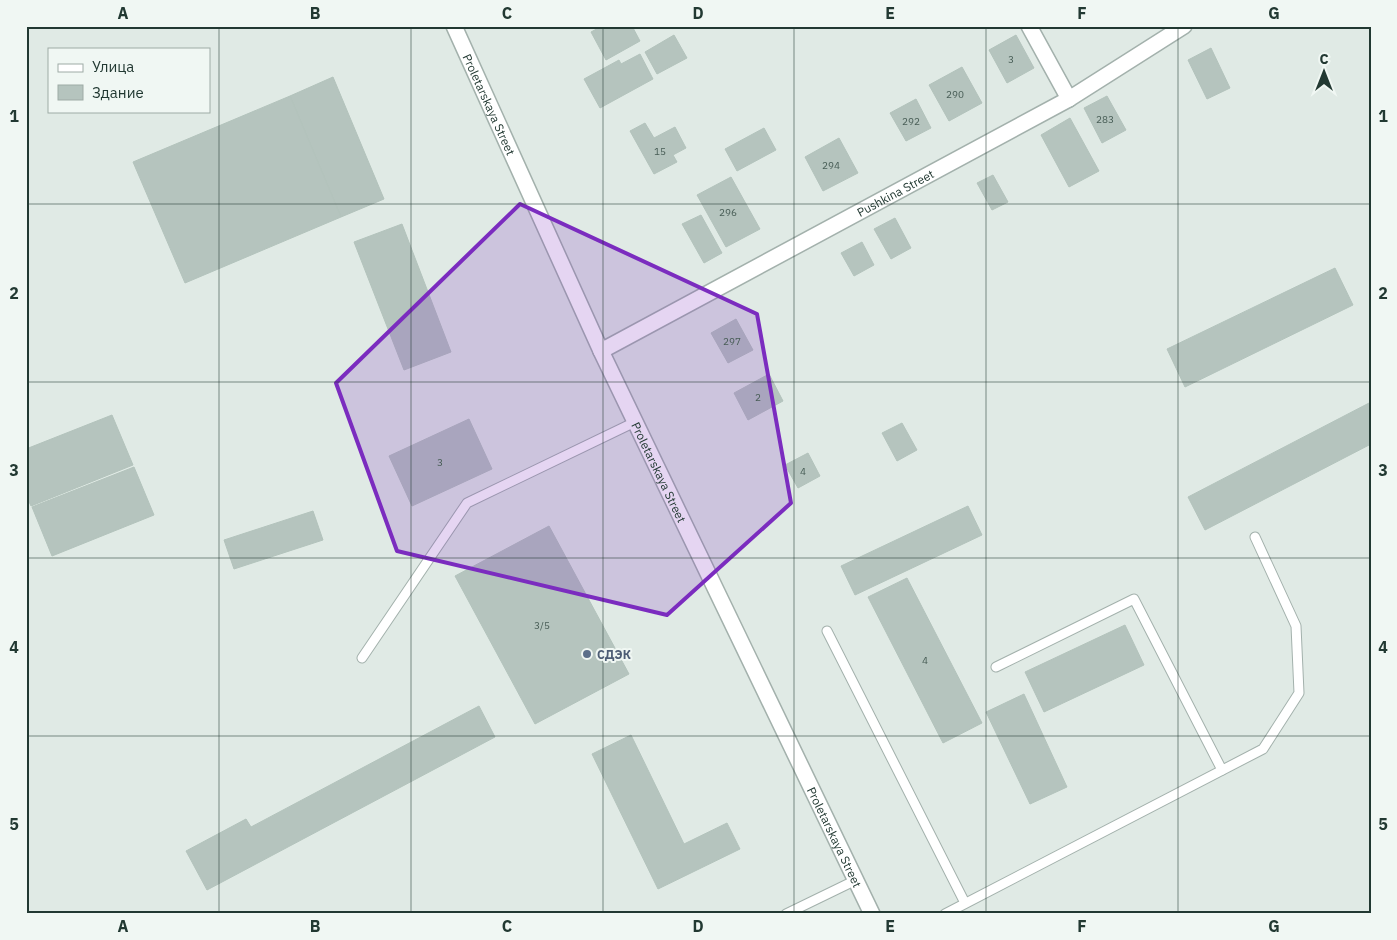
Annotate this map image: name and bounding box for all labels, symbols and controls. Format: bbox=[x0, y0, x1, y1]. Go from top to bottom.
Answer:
text: A bbox=[118, 3, 129, 23]
text: B bbox=[310, 3, 321, 23]
text: C bbox=[502, 3, 512, 23]
text: D bbox=[692, 3, 704, 23]
text: E bbox=[885, 3, 895, 23]
text: F bbox=[1077, 3, 1087, 23]
text: G bbox=[1268, 3, 1280, 23]
legend bbox=[48, 48, 210, 112]
north arrow bbox=[1300, 48, 1350, 98]
text: С bbox=[1319, 50, 1329, 68]
street label: Proletarskaya Street bbox=[460, 51, 519, 157]
house number: 3 bbox=[1008, 53, 1014, 66]
text: Улица bbox=[92, 57, 134, 76]
text: Здание bbox=[92, 83, 144, 102]
house number: 290 bbox=[946, 88, 964, 101]
text: 1 bbox=[9, 106, 19, 126]
text: 1 bbox=[1378, 106, 1388, 126]
house number: 283 bbox=[1096, 113, 1114, 126]
house number: 292 bbox=[902, 115, 920, 128]
house number: 15 bbox=[654, 145, 666, 158]
house number: 294 bbox=[822, 159, 840, 172]
street label: Pushkina Street bbox=[854, 166, 936, 219]
house number: 296 bbox=[719, 206, 737, 219]
text: 2 bbox=[9, 283, 19, 303]
text: 2 bbox=[1378, 283, 1388, 303]
house number: 297 bbox=[723, 335, 741, 348]
house number: 2 bbox=[755, 391, 761, 404]
street label: Proletarskaya Street bbox=[629, 419, 690, 525]
house number: 3 bbox=[437, 456, 443, 469]
text: 3 bbox=[9, 460, 19, 480]
text: 3 bbox=[1378, 460, 1388, 480]
house number: 4 bbox=[800, 465, 806, 478]
house number: 3/5 bbox=[534, 619, 550, 632]
text: 4 bbox=[9, 637, 19, 657]
text: 4 bbox=[1378, 637, 1388, 657]
place label: СДЭК bbox=[597, 647, 631, 662]
marker: СДЭК bbox=[581, 648, 593, 660]
house number: 4 bbox=[922, 654, 928, 667]
street label: Proletarskaya Street bbox=[804, 784, 865, 890]
text: 5 bbox=[9, 814, 19, 834]
text: 5 bbox=[1378, 814, 1388, 834]
text: A bbox=[118, 916, 129, 936]
text: B bbox=[310, 916, 321, 936]
text: C bbox=[502, 916, 512, 936]
text: D bbox=[692, 916, 704, 936]
text: E bbox=[885, 916, 895, 936]
text: F bbox=[1077, 916, 1087, 936]
text: G bbox=[1268, 916, 1280, 936]

